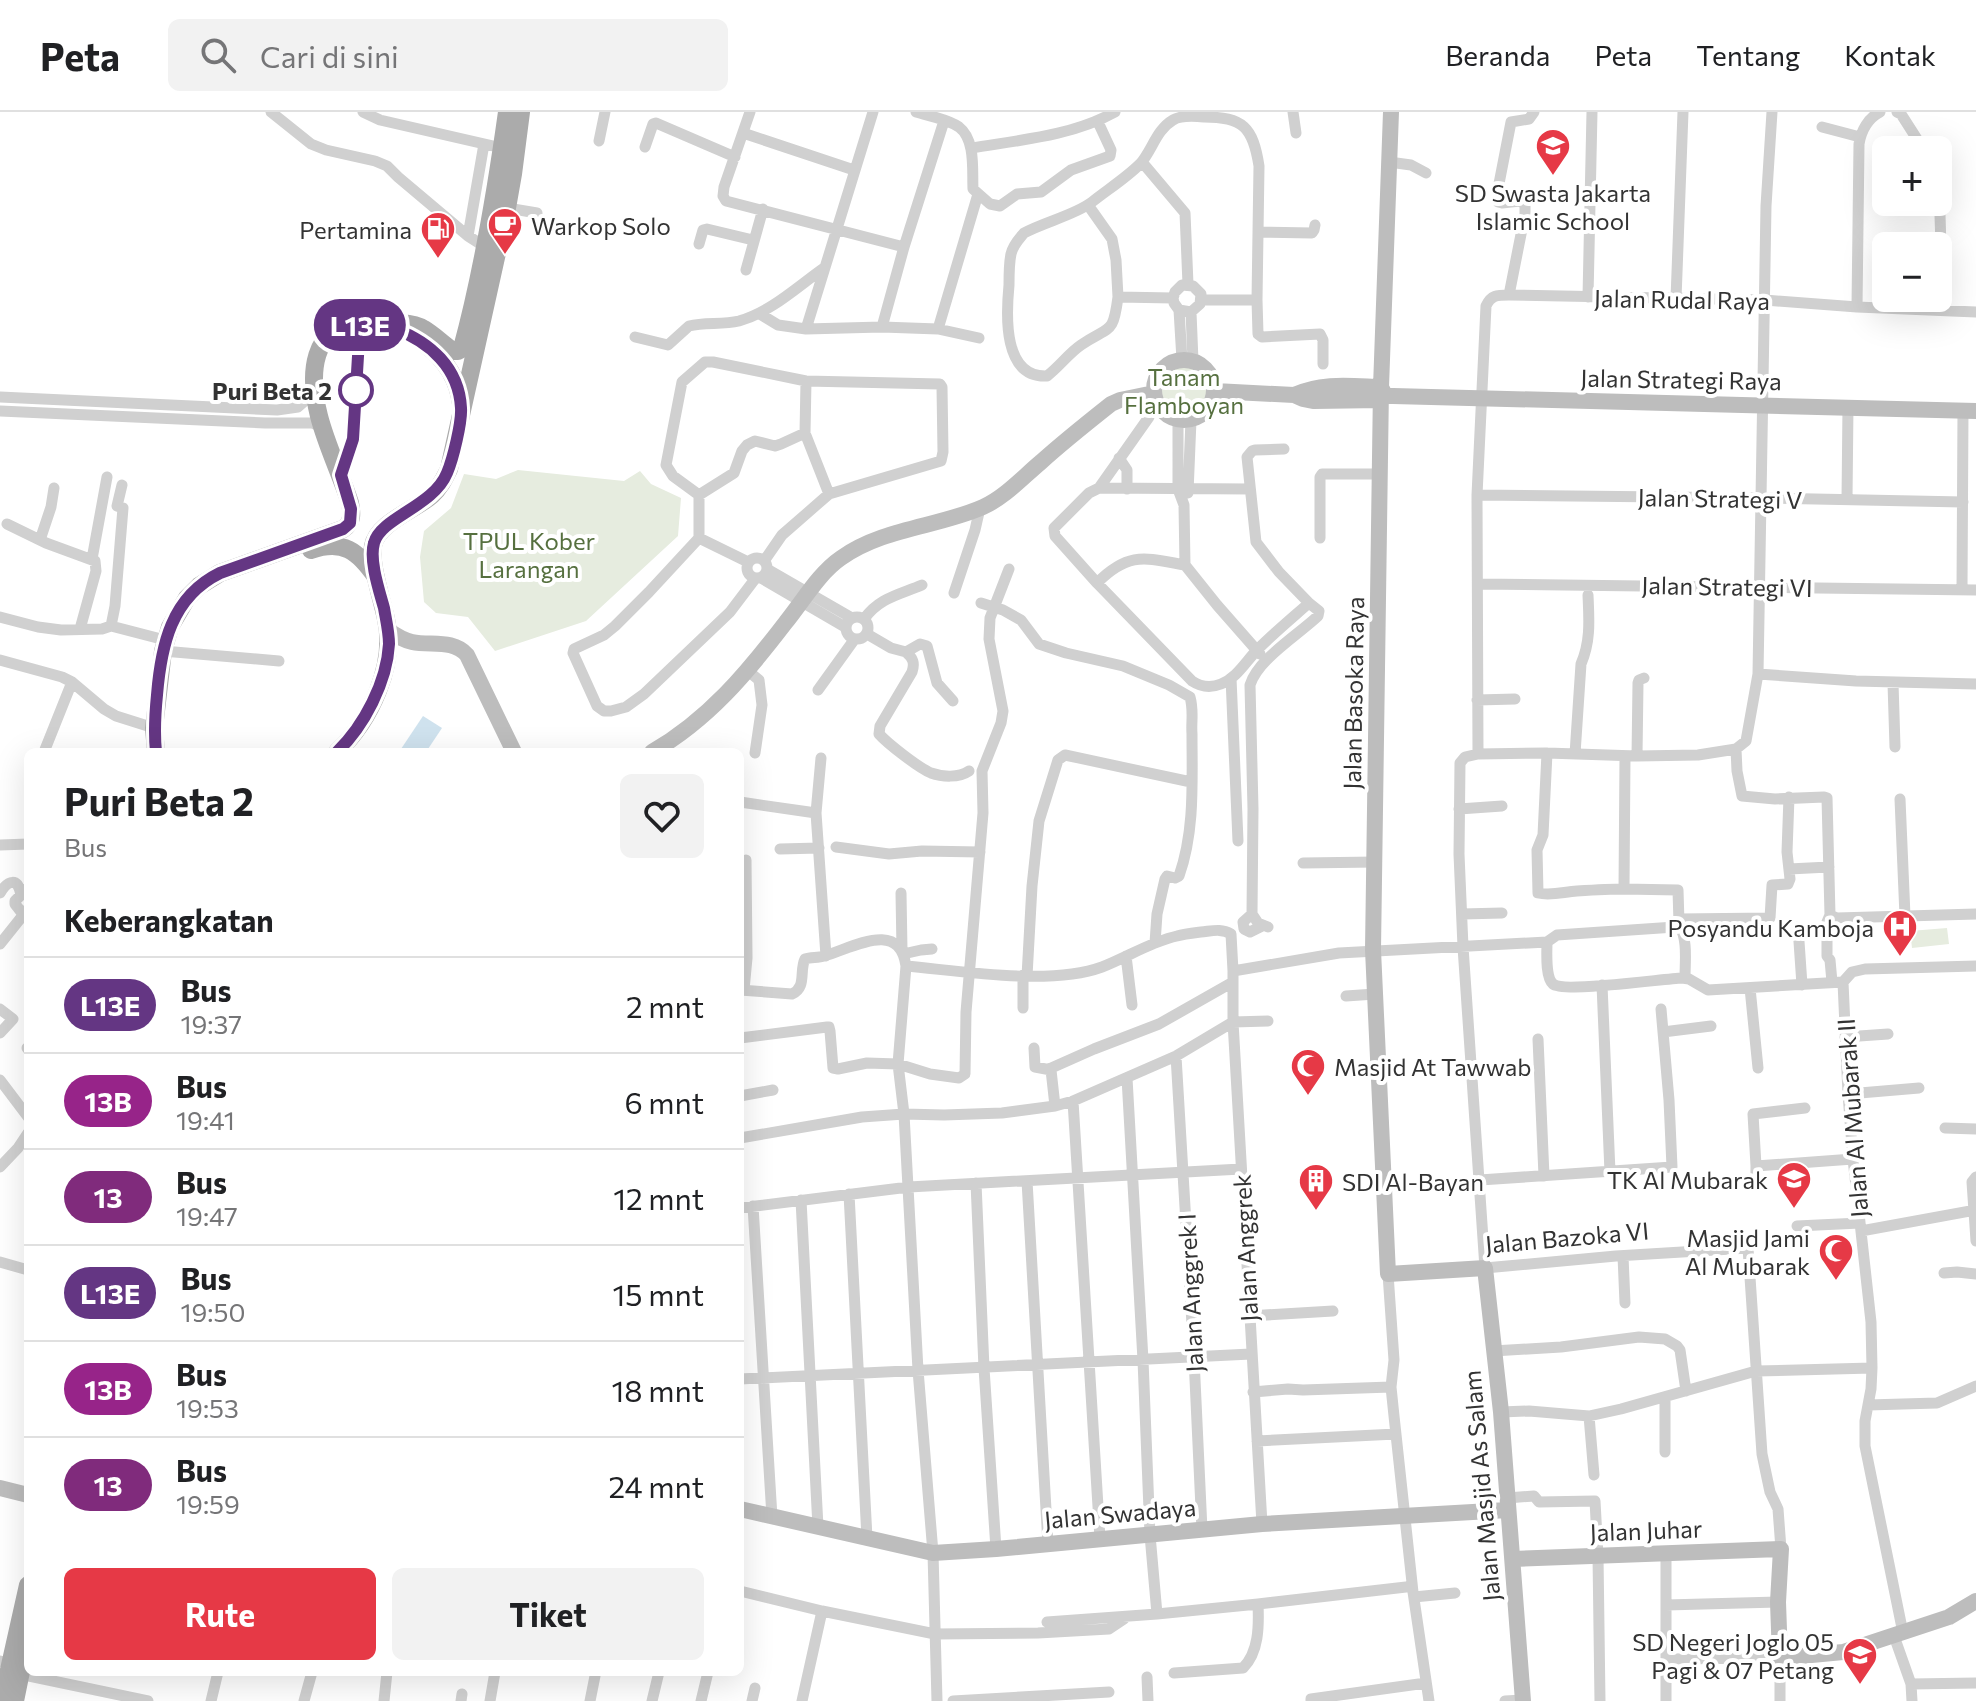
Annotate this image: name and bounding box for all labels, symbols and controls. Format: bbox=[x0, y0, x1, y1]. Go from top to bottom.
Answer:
search box bbox=[168, 19, 728, 91]
text: Peta bbox=[40, 32, 120, 79]
icon: search bbox=[196, 33, 240, 77]
text: Cari di sini bbox=[260, 37, 399, 74]
text: Beranda bbox=[1445, 38, 1550, 72]
text: Peta bbox=[1594, 38, 1652, 72]
text: Tentang bbox=[1696, 38, 1800, 72]
text: Kontak bbox=[1844, 38, 1936, 72]
school or university icon: SD Swasta Jakarta Islamic School bbox=[1534, 127, 1572, 177]
map controls bbox=[1872, 136, 1952, 312]
button: + bbox=[1872, 136, 1952, 216]
place label: SD Swasta Jakarta Islamic School bbox=[1455, 178, 1651, 235]
cafe icon: Warkop Solo bbox=[486, 206, 524, 256]
fuel station icon: Pertamina bbox=[419, 210, 457, 260]
place label: Warkop Solo bbox=[531, 211, 671, 240]
place label: Pertamina bbox=[299, 215, 412, 244]
button: − bbox=[1872, 232, 1952, 312]
street label: Jalan Rudal Raya bbox=[1594, 283, 1770, 315]
line badge: L13E bbox=[304, 299, 416, 351]
text: L13E bbox=[330, 308, 390, 342]
park label: Tanam Flamboyan bbox=[1124, 362, 1244, 419]
street label: Jalan Strategi Raya bbox=[1580, 363, 1782, 395]
marker: Puri Beta 2 bbox=[339, 373, 373, 407]
place label: Puri Beta 2 bbox=[212, 376, 332, 405]
street label: Jalan Strategi V bbox=[1637, 482, 1803, 514]
park label: TPUL Kober Larangan bbox=[463, 526, 596, 583]
street label: Jalan Strategi VI bbox=[1641, 570, 1813, 602]
street label: Jalan Basoka Raya bbox=[1337, 596, 1369, 790]
button: heart bbox=[620, 774, 704, 858]
text: Puri Beta 2 bbox=[64, 777, 254, 824]
text: Bus bbox=[64, 831, 107, 862]
text: Keberangkatan bbox=[64, 901, 274, 938]
hospital icon: Posyandu Kamboja bbox=[1881, 908, 1919, 958]
place label: Posyandu Kamboja bbox=[1667, 913, 1874, 942]
text: Bus bbox=[180, 971, 231, 1008]
text: 2 mnt bbox=[626, 987, 704, 1024]
text: L13E bbox=[80, 988, 140, 1022]
text: 19:37 bbox=[180, 1008, 242, 1039]
street label: Jalan Al Mubarak II bbox=[1831, 1017, 1873, 1219]
mosque icon: Masjid At Tawwab bbox=[1289, 1047, 1327, 1097]
place label: Masjid At Tawwab bbox=[1334, 1052, 1532, 1081]
text: Bus bbox=[176, 1067, 227, 1104]
text: 6 mnt bbox=[624, 1083, 704, 1120]
text: 13B bbox=[84, 1084, 132, 1118]
text: 19:41 bbox=[176, 1104, 235, 1135]
school or university icon: TK Al Mubarak bbox=[1775, 1160, 1813, 1210]
building icon: SDI Al-Bayan bbox=[1297, 1162, 1335, 1212]
text: Bus bbox=[176, 1163, 227, 1200]
place label: TK Al Mubarak bbox=[1607, 1165, 1768, 1194]
place label: SDI Al-Bayan bbox=[1342, 1167, 1484, 1196]
street label: Jalan Anggrek bbox=[1227, 1173, 1263, 1323]
text: 12 mnt bbox=[613, 1179, 704, 1216]
text: 13 bbox=[94, 1180, 122, 1214]
text: 19:47 bbox=[176, 1200, 238, 1231]
street label: Jalan Anggrek I bbox=[1171, 1213, 1209, 1373]
street label: Jalan Bazoka VI bbox=[1484, 1215, 1650, 1259]
place label: Masjid Jami Al Mubarak bbox=[1685, 1223, 1810, 1280]
mosque icon: Masjid Jami Al Mubarak bbox=[1817, 1232, 1855, 1282]
text: Bus bbox=[180, 1259, 231, 1296]
text: 15 mnt bbox=[613, 1275, 704, 1312]
text: L13E bbox=[80, 1276, 140, 1310]
text: 19:50 bbox=[180, 1296, 245, 1327]
text: Bus bbox=[176, 1355, 227, 1392]
street label: Jalan Masjid As Salam bbox=[1456, 1369, 1506, 1603]
text: 18 mnt bbox=[612, 1371, 704, 1408]
text: 13B bbox=[84, 1372, 132, 1406]
text: 19:53 bbox=[176, 1392, 239, 1423]
text: Bus bbox=[176, 1451, 227, 1488]
text: 24 mnt bbox=[608, 1467, 704, 1504]
text: 13 bbox=[94, 1468, 122, 1502]
text: 19:59 bbox=[176, 1488, 240, 1519]
street label: Jalan Swadaya bbox=[1043, 1492, 1197, 1534]
street label: Jalan Juhar bbox=[1589, 1514, 1703, 1546]
button: Rute bbox=[64, 1568, 376, 1660]
button: Tiket bbox=[392, 1568, 704, 1660]
place label: SD Negeri Joglo 05 Pagi & 07 Petang bbox=[1632, 1627, 1834, 1684]
school or university icon: SD Negeri Joglo 05 Pagi & 07 Petang bbox=[1841, 1636, 1879, 1686]

